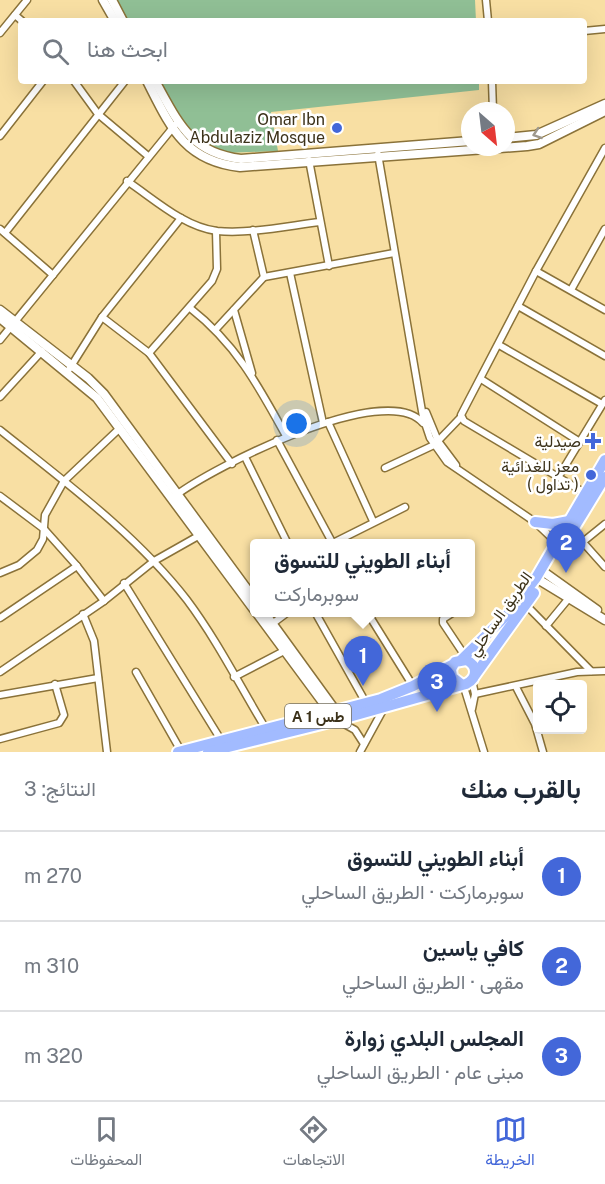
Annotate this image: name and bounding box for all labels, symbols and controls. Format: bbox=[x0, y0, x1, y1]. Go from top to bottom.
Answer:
search box bbox=[18, 18, 587, 84]
icon: search bbox=[39, 35, 72, 68]
text: ابحث هنا bbox=[87, 36, 168, 62]
north arrow bbox=[461, 102, 515, 156]
place label: Omar Ibn Abdulaziz Mosque bbox=[189, 110, 325, 147]
marker: Omar Ibn Abdulaziz Mosque bbox=[330, 121, 344, 135]
one-way arrow bbox=[532, 126, 543, 139]
your location bbox=[282, 409, 311, 438]
place label: صيدلية bbox=[535, 432, 581, 451]
marker: صيدلية bbox=[586, 434, 600, 448]
place label: معز للغدائية ( تداول ) bbox=[501, 457, 579, 495]
marker: معز للغدائية ( تداول ) bbox=[584, 468, 598, 482]
pin: 2 bbox=[546, 524, 586, 573]
popup bbox=[250, 539, 475, 617]
text: أبناء الطويني للتسوق bbox=[274, 547, 451, 573]
street label: الطريق الساحلي bbox=[464, 568, 539, 662]
text: سوبرماركت bbox=[274, 582, 359, 606]
pin: 1 bbox=[344, 636, 382, 686]
pin: 3 bbox=[418, 662, 456, 712]
map controls bbox=[533, 680, 587, 734]
button: locate bbox=[533, 680, 587, 734]
road number: A 1 طس bbox=[285, 704, 351, 728]
text: بالقرب منك bbox=[461, 773, 581, 804]
text: النتائج: 3 bbox=[24, 777, 96, 801]
text: أبناء الطويني للتسوق bbox=[347, 845, 524, 871]
text: 270 m bbox=[24, 864, 82, 888]
text: 1 bbox=[557, 864, 566, 888]
text: سوبرماركت · الطريق الساحلي bbox=[301, 880, 524, 904]
text: كافي ياسين bbox=[423, 935, 524, 961]
text: 310 m bbox=[24, 954, 79, 978]
text: 2 bbox=[555, 954, 568, 978]
text: مقهى · الطريق الساحلي bbox=[342, 970, 524, 994]
text: المجلس البلدي زوارة bbox=[344, 1025, 524, 1051]
text: 320 m bbox=[24, 1044, 83, 1068]
text: 3 bbox=[555, 1044, 568, 1068]
text: مبنى عام · الطريق الساحلي bbox=[317, 1060, 524, 1084]
tab: المحفوظات bbox=[70, 1113, 142, 1174]
tab: الاتجاهات bbox=[283, 1113, 345, 1174]
tab: الخريطة bbox=[485, 1113, 535, 1174]

